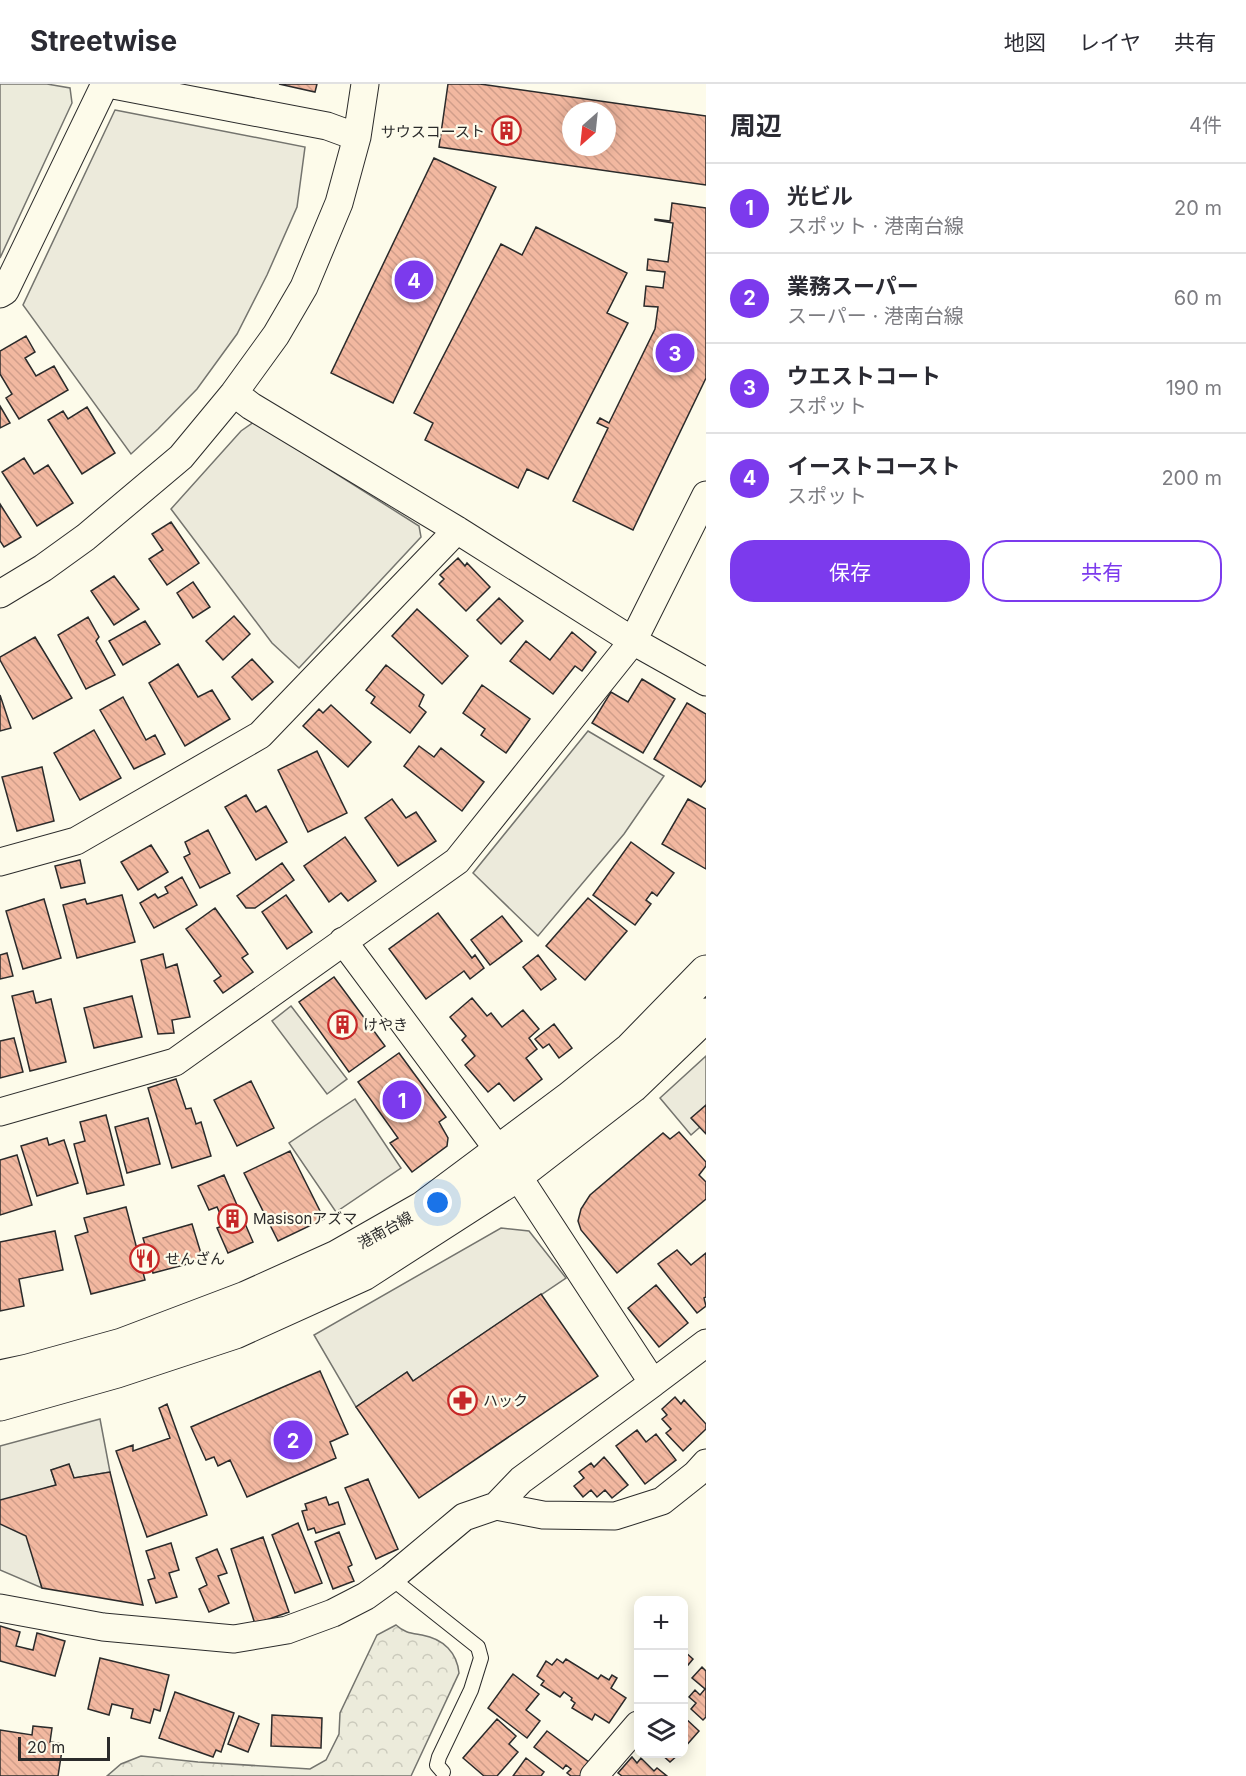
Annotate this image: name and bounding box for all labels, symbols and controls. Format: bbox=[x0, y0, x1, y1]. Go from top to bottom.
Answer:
text: Streetwise bbox=[30, 24, 177, 58]
text: 地図 bbox=[1004, 30, 1046, 55]
text: レイヤ bbox=[1079, 30, 1141, 55]
text: 共有 bbox=[1174, 30, 1216, 55]
north arrow bbox=[562, 102, 616, 156]
text: 周辺 bbox=[730, 110, 782, 141]
text: 4件 bbox=[1189, 113, 1222, 137]
building icon: サウスコースト bbox=[490, 115, 522, 147]
place label: サウスコースト bbox=[381, 122, 485, 141]
text: 光ビル bbox=[787, 183, 853, 209]
text: 1 bbox=[745, 196, 754, 220]
text: 20 m bbox=[1174, 196, 1222, 220]
text: スポット · 港南台線 bbox=[787, 214, 964, 238]
pin: 4 bbox=[394, 258, 434, 302]
text: 業務スーパー bbox=[787, 273, 919, 299]
text: 2 bbox=[743, 286, 756, 310]
text: 60 m bbox=[1174, 286, 1222, 310]
text: スーパー · 港南台線 bbox=[787, 304, 964, 328]
pin: 3 bbox=[656, 330, 694, 376]
text: ウエストコート bbox=[787, 363, 941, 389]
text: 3 bbox=[743, 376, 756, 400]
text: 190 m bbox=[1166, 376, 1222, 400]
text: スポット bbox=[787, 394, 867, 418]
text: イーストコースト bbox=[787, 453, 961, 479]
text: 4 bbox=[743, 466, 756, 490]
text: 200 m bbox=[1161, 466, 1222, 490]
text: スポット bbox=[787, 484, 867, 508]
button: 保存 bbox=[730, 540, 970, 602]
button: 共有 bbox=[982, 540, 1222, 602]
building icon: けやき bbox=[326, 1008, 358, 1040]
place label: けやき bbox=[363, 1015, 408, 1034]
pin: 1 bbox=[382, 1078, 422, 1122]
your location bbox=[423, 1188, 452, 1217]
building icon: Masisonアズマ bbox=[216, 1202, 248, 1234]
street label: 港南台線 bbox=[354, 1207, 416, 1253]
place label: Masisonアズマ bbox=[253, 1209, 357, 1228]
restaurant icon: せんざん bbox=[128, 1242, 160, 1274]
place label: せんざん bbox=[165, 1249, 225, 1268]
pharmacy icon: ハック bbox=[446, 1384, 478, 1416]
place label: ハック bbox=[483, 1391, 528, 1410]
pin: 2 bbox=[274, 1418, 312, 1462]
map controls bbox=[634, 1596, 688, 1758]
button: + bbox=[634, 1596, 688, 1650]
button: − bbox=[634, 1650, 688, 1704]
button: layers bbox=[634, 1704, 688, 1758]
scale bar bbox=[18, 1734, 110, 1762]
text: 20 m bbox=[27, 1737, 65, 1757]

